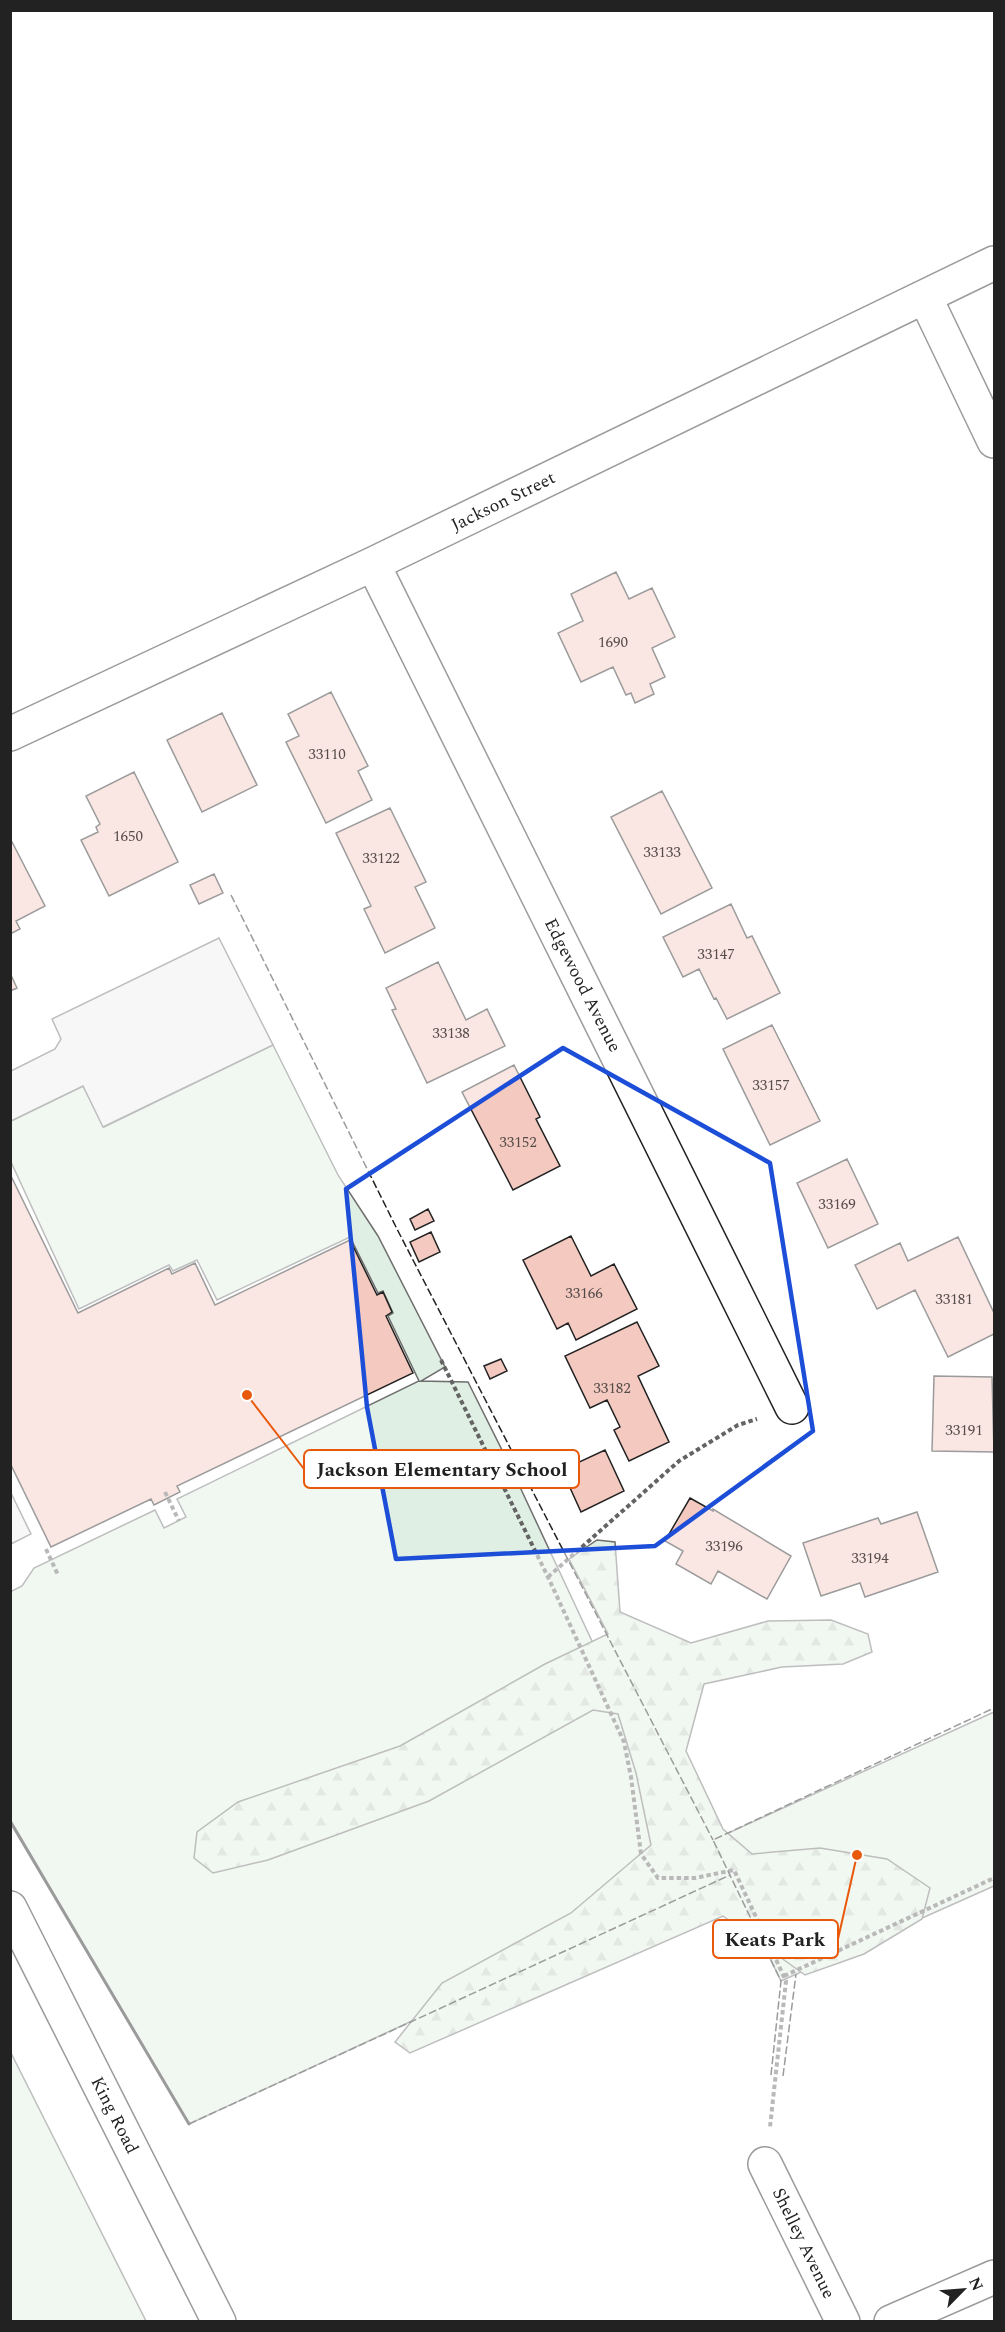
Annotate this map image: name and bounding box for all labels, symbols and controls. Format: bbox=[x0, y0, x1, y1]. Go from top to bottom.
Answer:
street label: Jackson Street bbox=[446, 464, 560, 538]
house number: 1690 bbox=[598, 631, 628, 654]
house number: 33110 bbox=[308, 743, 346, 766]
house number: 1650 bbox=[113, 825, 143, 848]
house number: 33133 bbox=[643, 841, 681, 864]
house number: 33122 bbox=[362, 847, 400, 870]
street label: Edgewood Avenue bbox=[537, 913, 628, 1057]
house number: 33147 bbox=[697, 943, 735, 966]
house number: 33138 bbox=[432, 1022, 470, 1045]
house number: 33157 bbox=[752, 1074, 790, 1097]
house number: 33152 bbox=[499, 1131, 537, 1154]
house number: 33169 bbox=[818, 1193, 856, 1216]
house number: 33166 bbox=[565, 1282, 603, 1305]
house number: 33181 bbox=[935, 1288, 973, 1311]
house number: 33182 bbox=[593, 1377, 631, 1400]
house number: 33191 bbox=[945, 1419, 983, 1442]
callout: Jackson Elementary School bbox=[304, 1450, 579, 1488]
text: Jackson Elementary School bbox=[317, 1455, 567, 1485]
house number: 33196 bbox=[705, 1535, 743, 1558]
house number: 33194 bbox=[851, 1547, 889, 1570]
callout: Keats Park bbox=[713, 1920, 838, 1958]
text: Keats Park bbox=[724, 1925, 826, 1955]
street label: King Road bbox=[84, 2072, 146, 2159]
street label: Shelley Avenue bbox=[765, 2183, 842, 2303]
north arrow bbox=[933, 2260, 993, 2320]
text: N bbox=[962, 2273, 989, 2295]

